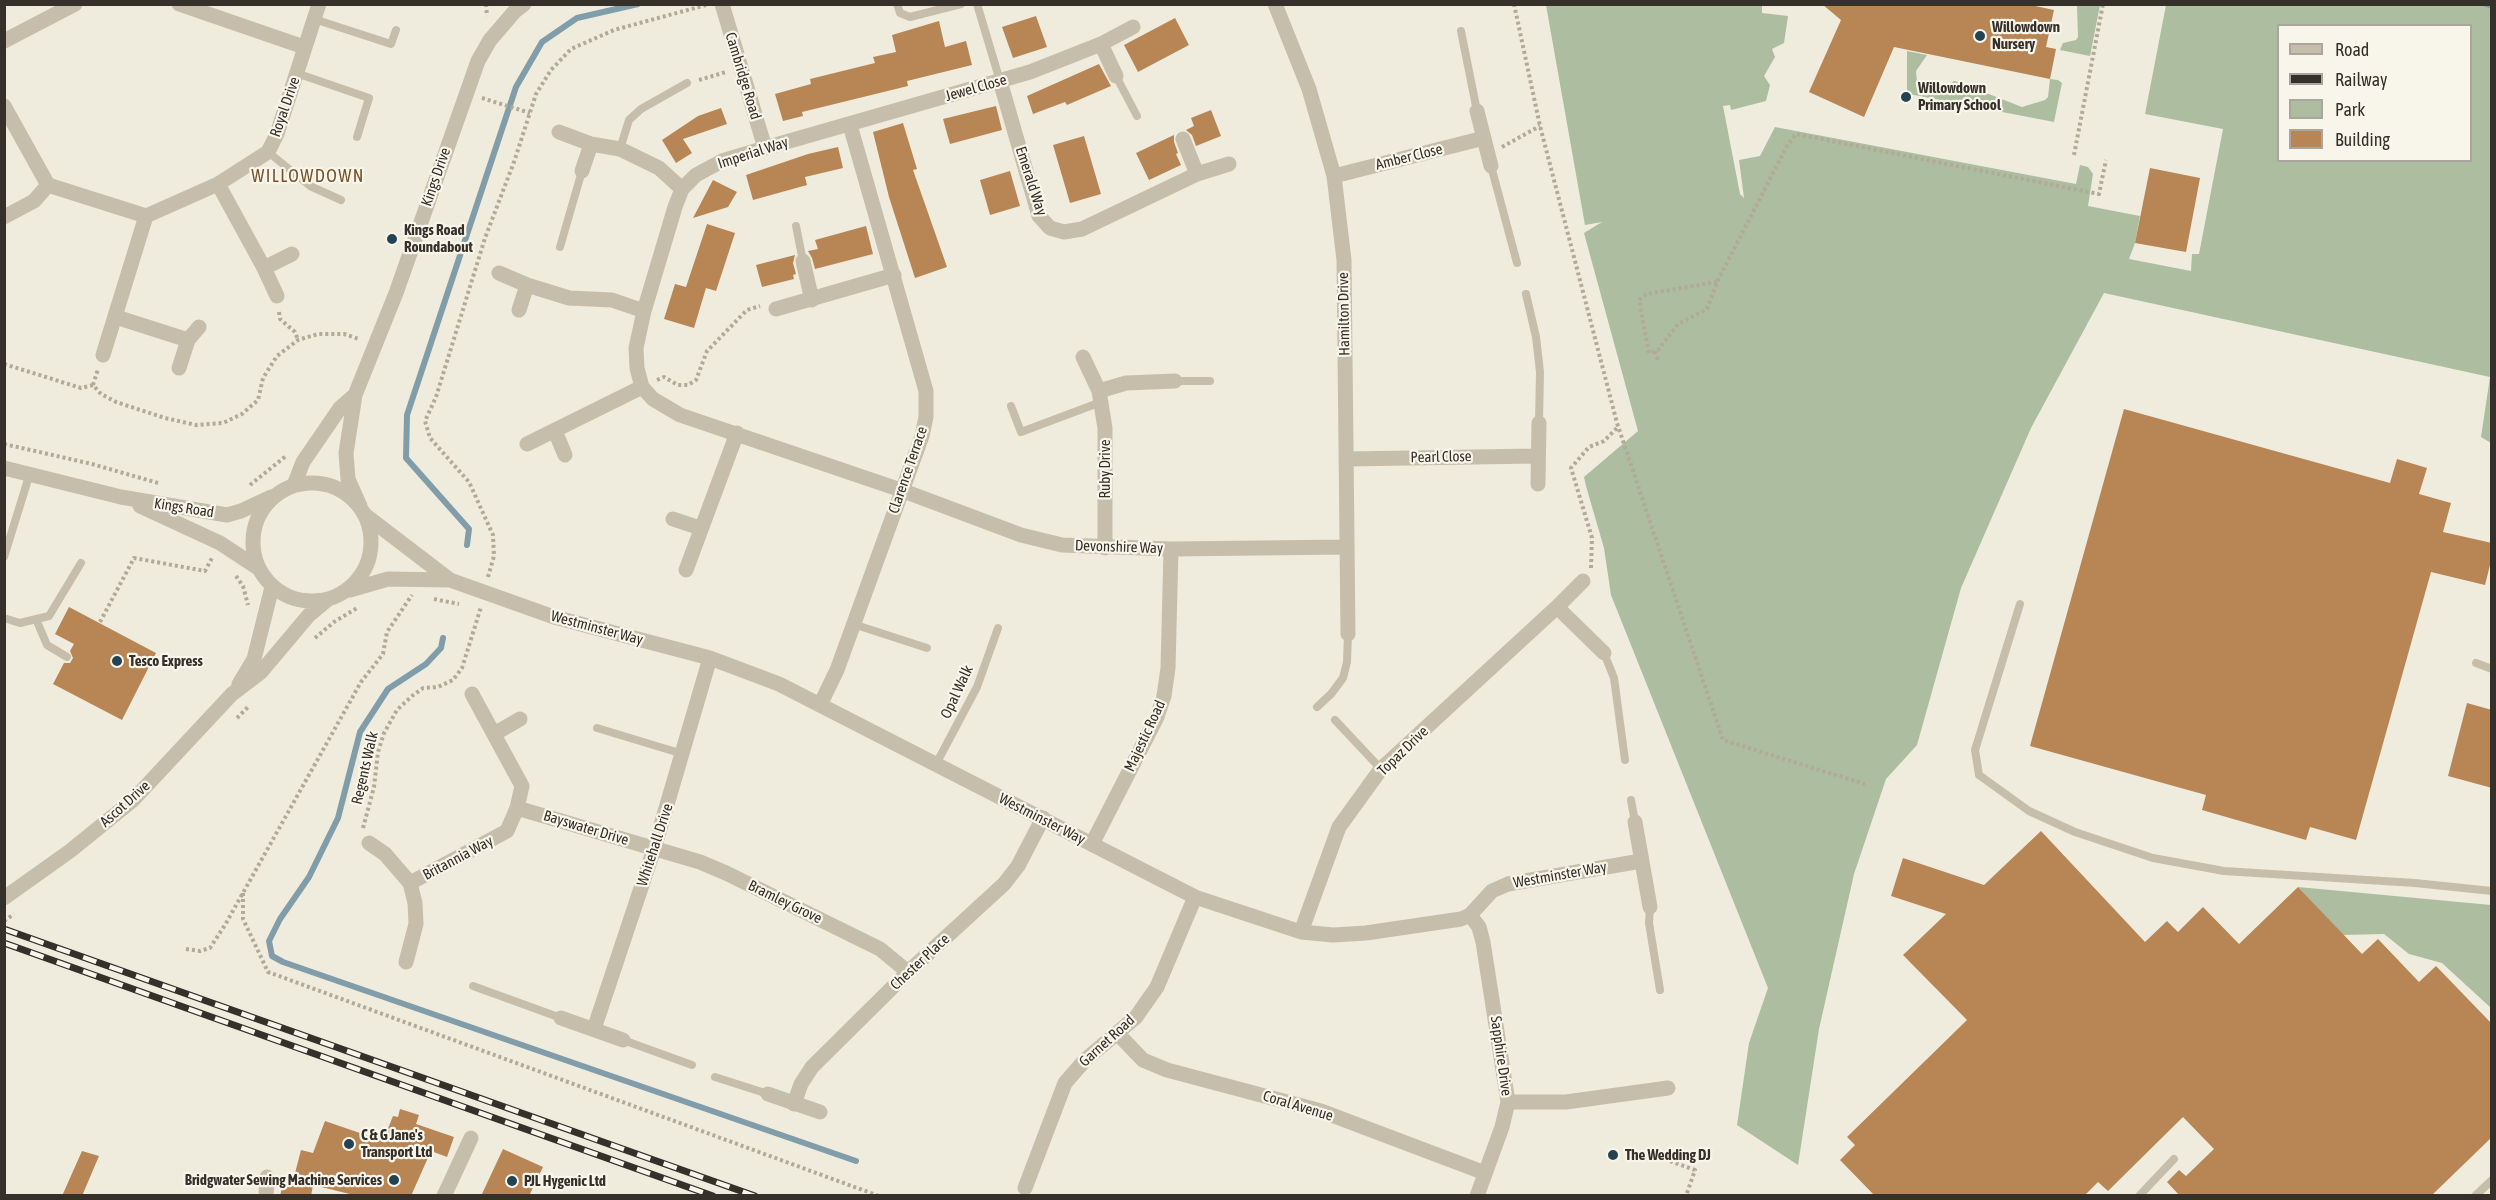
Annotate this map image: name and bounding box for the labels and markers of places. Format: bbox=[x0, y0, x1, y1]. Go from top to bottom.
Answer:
place label: Willowdown Nursery bbox=[1992, 18, 2060, 53]
marker: Willowdown Nursery bbox=[1973, 29, 1987, 43]
place label: Willowdown Primary School bbox=[1918, 79, 2001, 114]
marker: Willowdown Primary School bbox=[1899, 90, 1913, 104]
place label: Kings Road Roundabout bbox=[404, 221, 473, 256]
marker: Kings Road Roundabout bbox=[385, 232, 399, 246]
place label: Tesco Express bbox=[129, 652, 203, 670]
marker: Tesco Express bbox=[110, 654, 124, 668]
place label: C & G Jane's Transport Ltd bbox=[361, 1126, 432, 1161]
marker: C & G Jane's Transport Ltd bbox=[342, 1137, 356, 1151]
place label: The Wedding DJ bbox=[1625, 1146, 1711, 1164]
marker: The Wedding DJ bbox=[1606, 1148, 1620, 1162]
place label: Bridgwater Sewing Machine Services bbox=[185, 1171, 382, 1189]
place label: PJL Hygenic Ltd bbox=[524, 1172, 606, 1190]
marker: Bridgwater Sewing Machine Services bbox=[387, 1173, 401, 1187]
marker: PJL Hygenic Ltd bbox=[505, 1174, 519, 1188]

